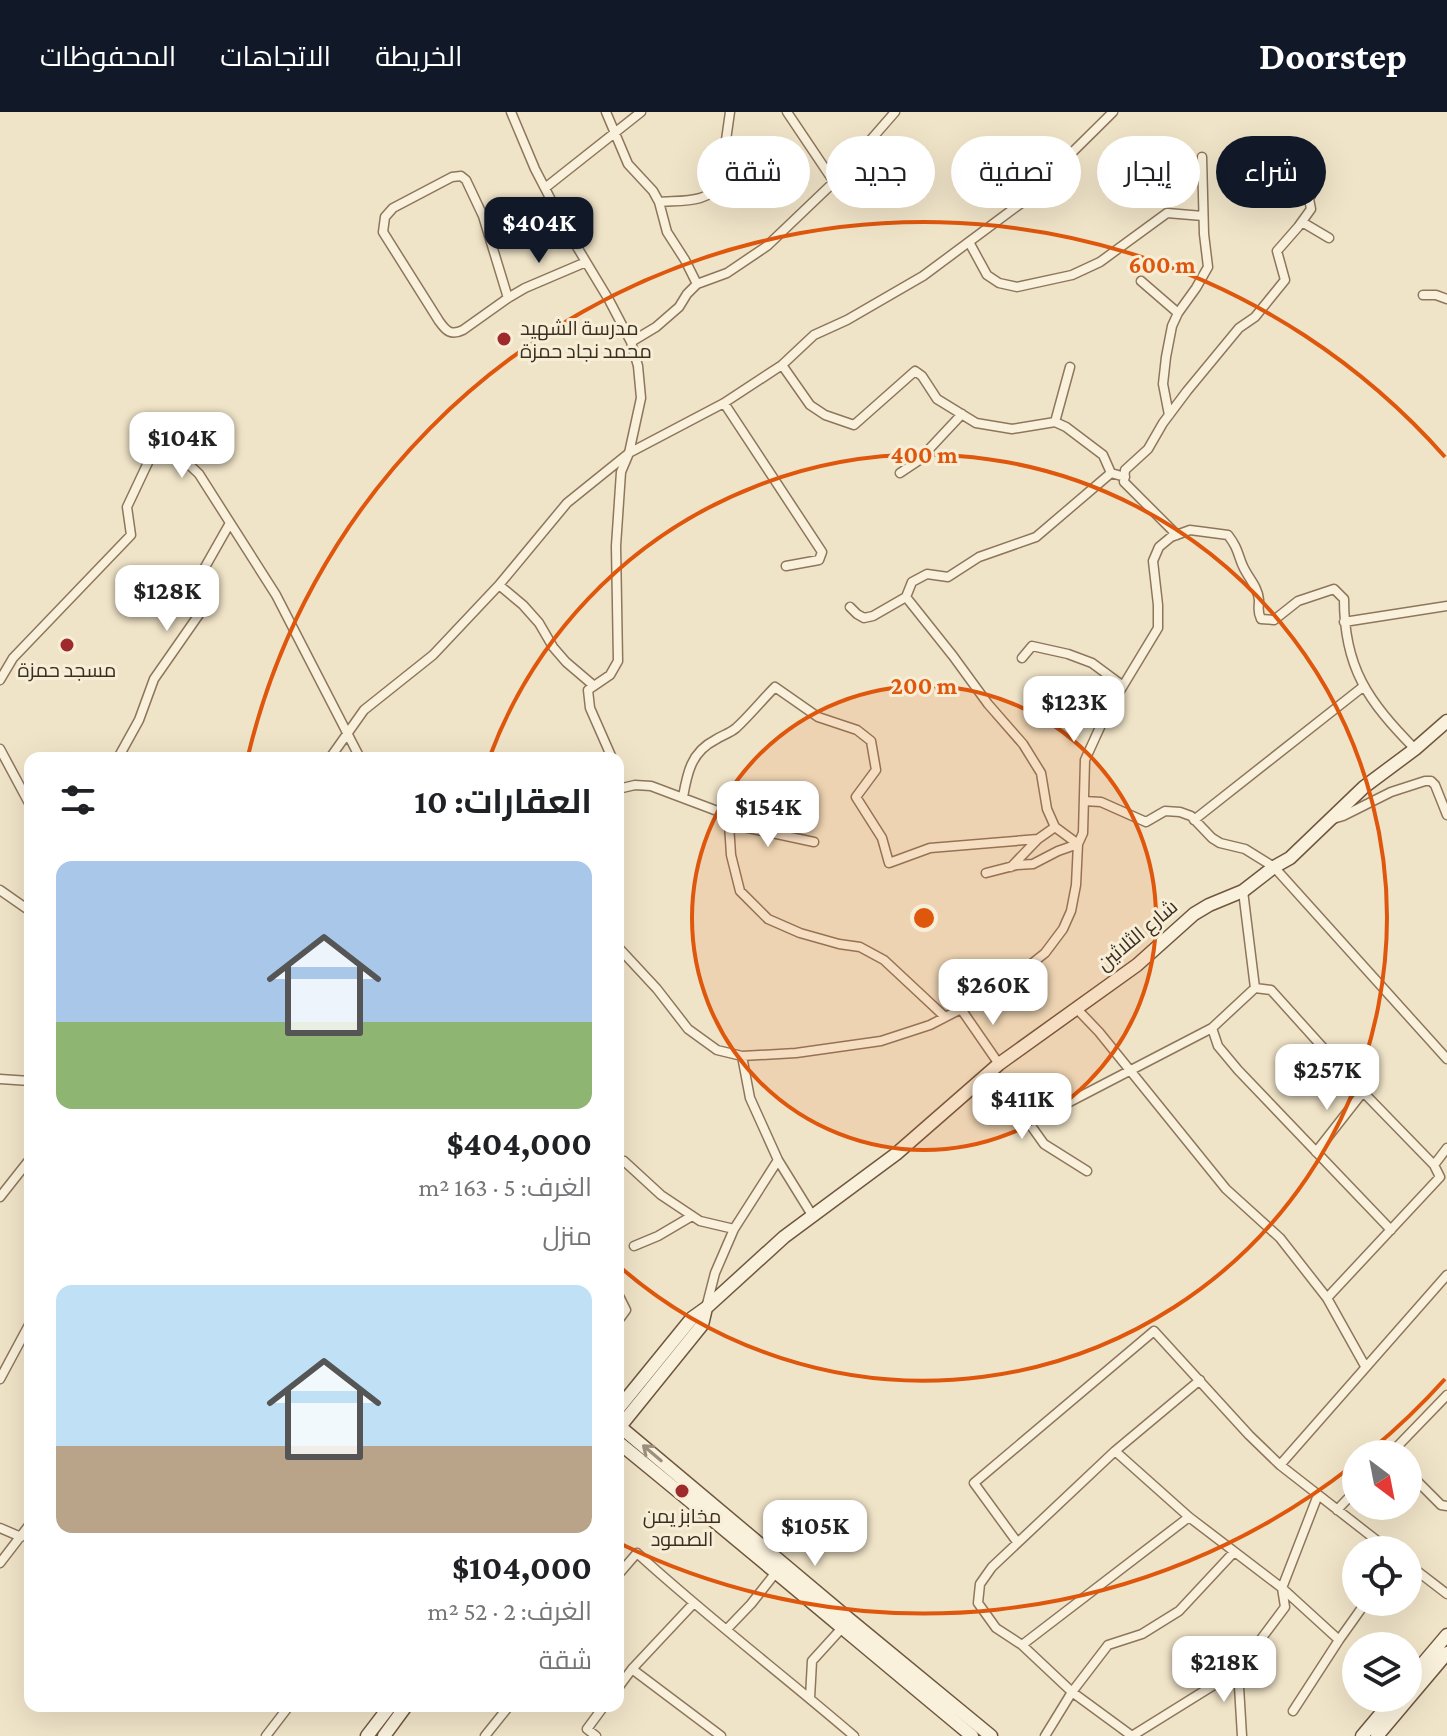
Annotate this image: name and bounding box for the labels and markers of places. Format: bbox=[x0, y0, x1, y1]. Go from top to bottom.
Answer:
pin: $404K bbox=[483, 197, 595, 265]
place label: مدرسة الشهيد محمد نجاد حمزة bbox=[520, 317, 652, 363]
marker: مدرسة الشهيد محمد نجاد حمزة bbox=[495, 330, 513, 348]
pin: $104K bbox=[126, 412, 238, 480]
pin: $128K bbox=[111, 565, 223, 633]
marker: مسجد حمزة bbox=[58, 636, 76, 654]
place label: مسجد حمزة bbox=[18, 659, 116, 682]
pin: $123K bbox=[1018, 676, 1130, 744]
pin: $154K bbox=[712, 781, 824, 849]
centre of rings bbox=[910, 904, 938, 932]
pin: $260K bbox=[937, 959, 1049, 1027]
pin: $257K bbox=[1271, 1044, 1383, 1112]
pin: $411K bbox=[966, 1073, 1078, 1141]
marker: مخابز يمن الصمود bbox=[673, 1482, 691, 1500]
pin: $105K bbox=[759, 1500, 871, 1568]
place label: مخابز يمن الصمود bbox=[643, 1505, 721, 1551]
pin: $218K bbox=[1168, 1636, 1280, 1704]

